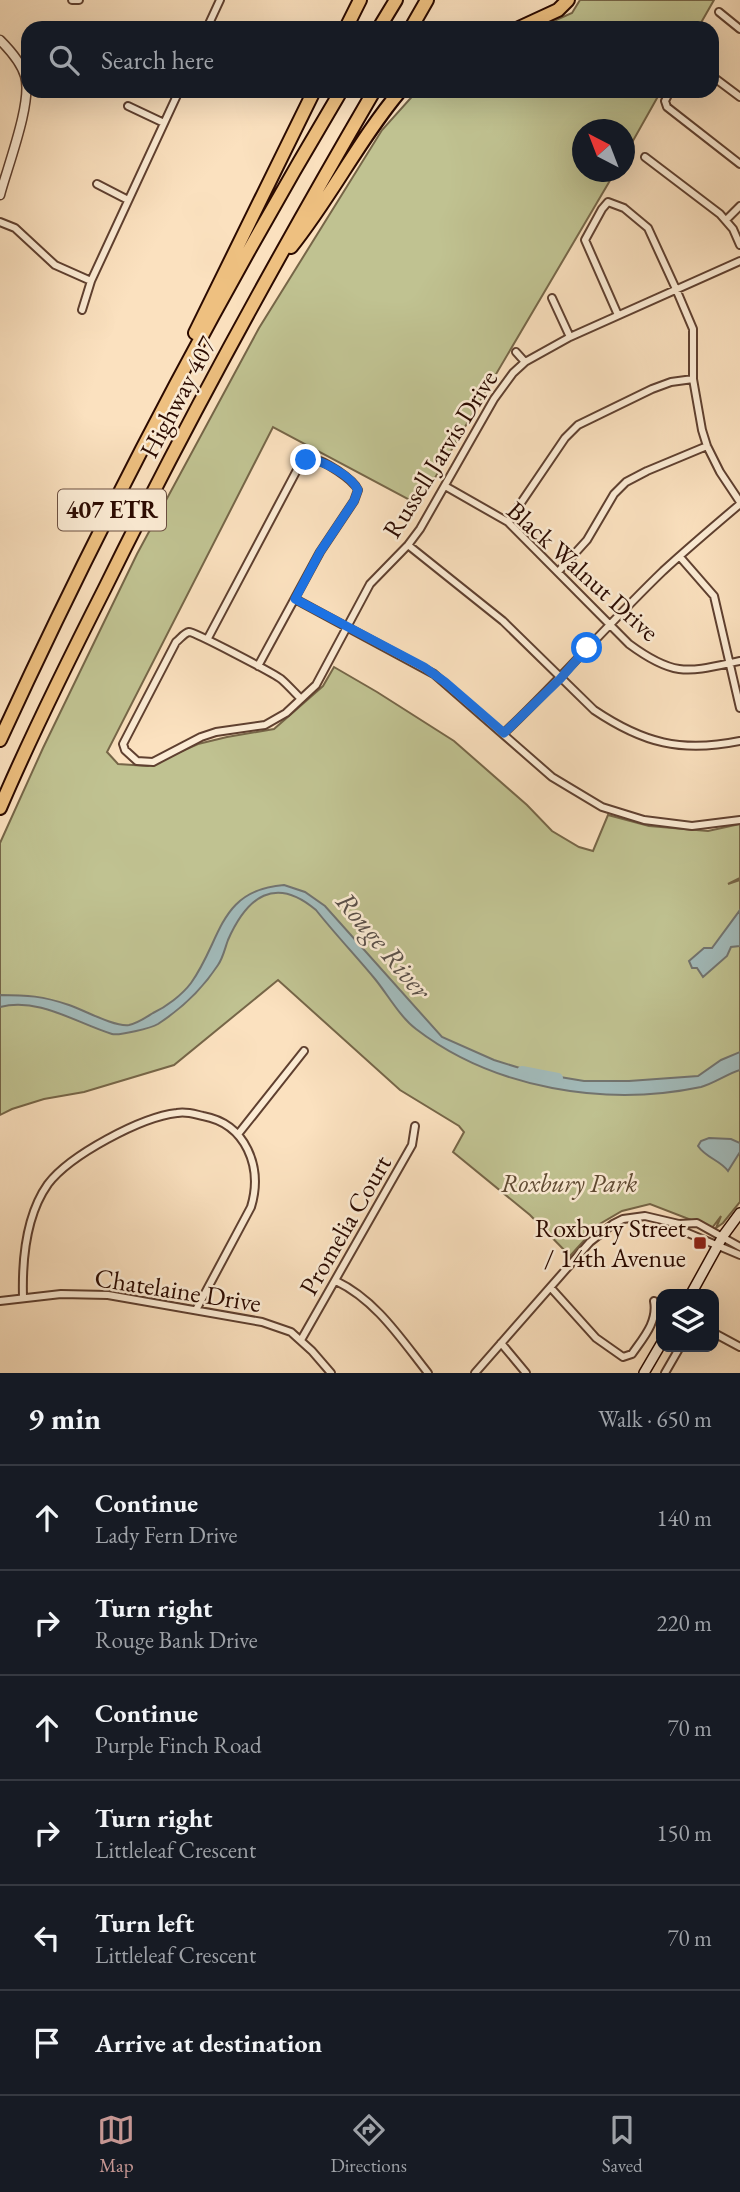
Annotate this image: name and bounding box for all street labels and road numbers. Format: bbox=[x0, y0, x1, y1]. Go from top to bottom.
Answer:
street label: Highway 407 bbox=[132, 330, 224, 464]
street label: Russell Jarvis Drive bbox=[375, 364, 505, 544]
road number: 407 ETR bbox=[58, 490, 166, 530]
street label: Black Walnut Drive bbox=[500, 493, 666, 649]
street label: Promelia Court bbox=[291, 1149, 399, 1301]
street label: Chatelaine Drive bbox=[92, 1260, 264, 1320]

